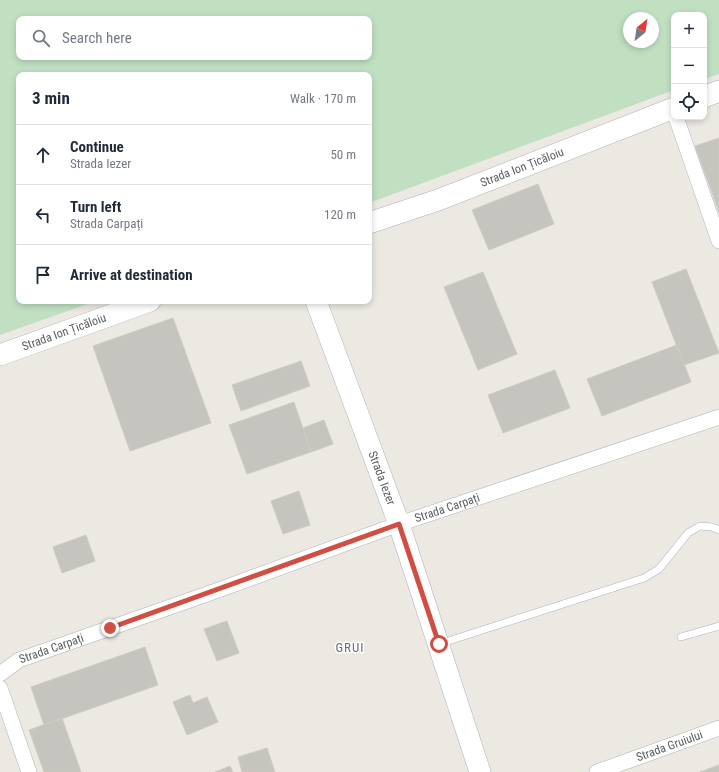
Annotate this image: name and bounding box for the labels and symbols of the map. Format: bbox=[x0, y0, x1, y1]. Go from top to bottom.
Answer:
north arrow bbox=[623, 12, 659, 48]
street label: Strada Ion Țicăloiu bbox=[478, 145, 566, 190]
street label: Strada Ion Țicăloiu bbox=[20, 310, 108, 354]
street label: Strada Iezer bbox=[366, 449, 398, 507]
street label: Strada Carpați bbox=[413, 491, 481, 525]
route end bbox=[101, 619, 119, 637]
street label: Strada Carpați bbox=[17, 631, 86, 666]
route start bbox=[430, 635, 448, 653]
district label: GRUI bbox=[335, 640, 365, 655]
street label: Strada Gruiului bbox=[634, 727, 705, 764]

